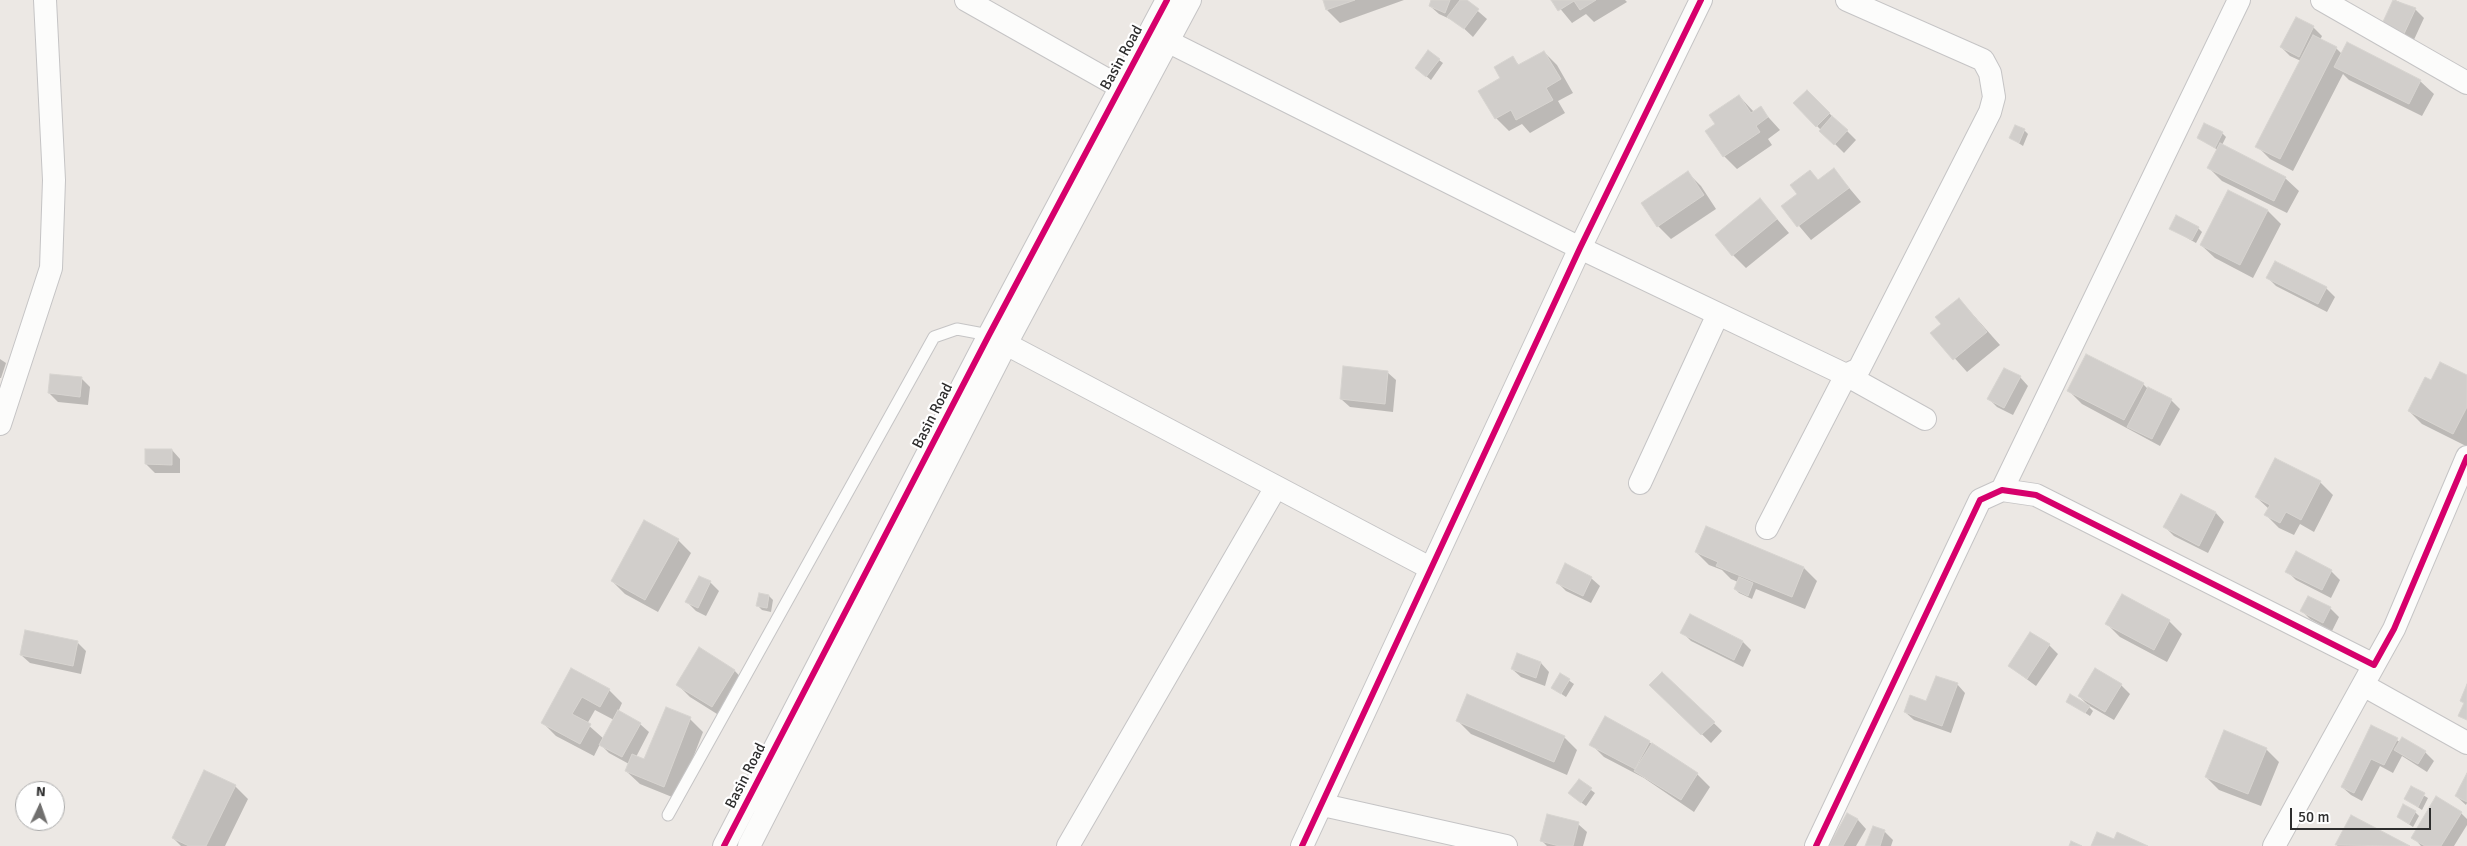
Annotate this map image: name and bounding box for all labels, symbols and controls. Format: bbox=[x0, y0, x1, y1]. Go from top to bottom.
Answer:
street label: Basin Road bbox=[1097, 23, 1147, 93]
street label: Basin Road bbox=[909, 380, 957, 452]
street label: Basin Road bbox=[722, 740, 770, 812]
north arrow bbox=[15, 781, 65, 831]
text: N bbox=[35, 783, 46, 800]
scale bar bbox=[2292, 798, 2433, 830]
text: 50 m bbox=[2298, 808, 2329, 826]

